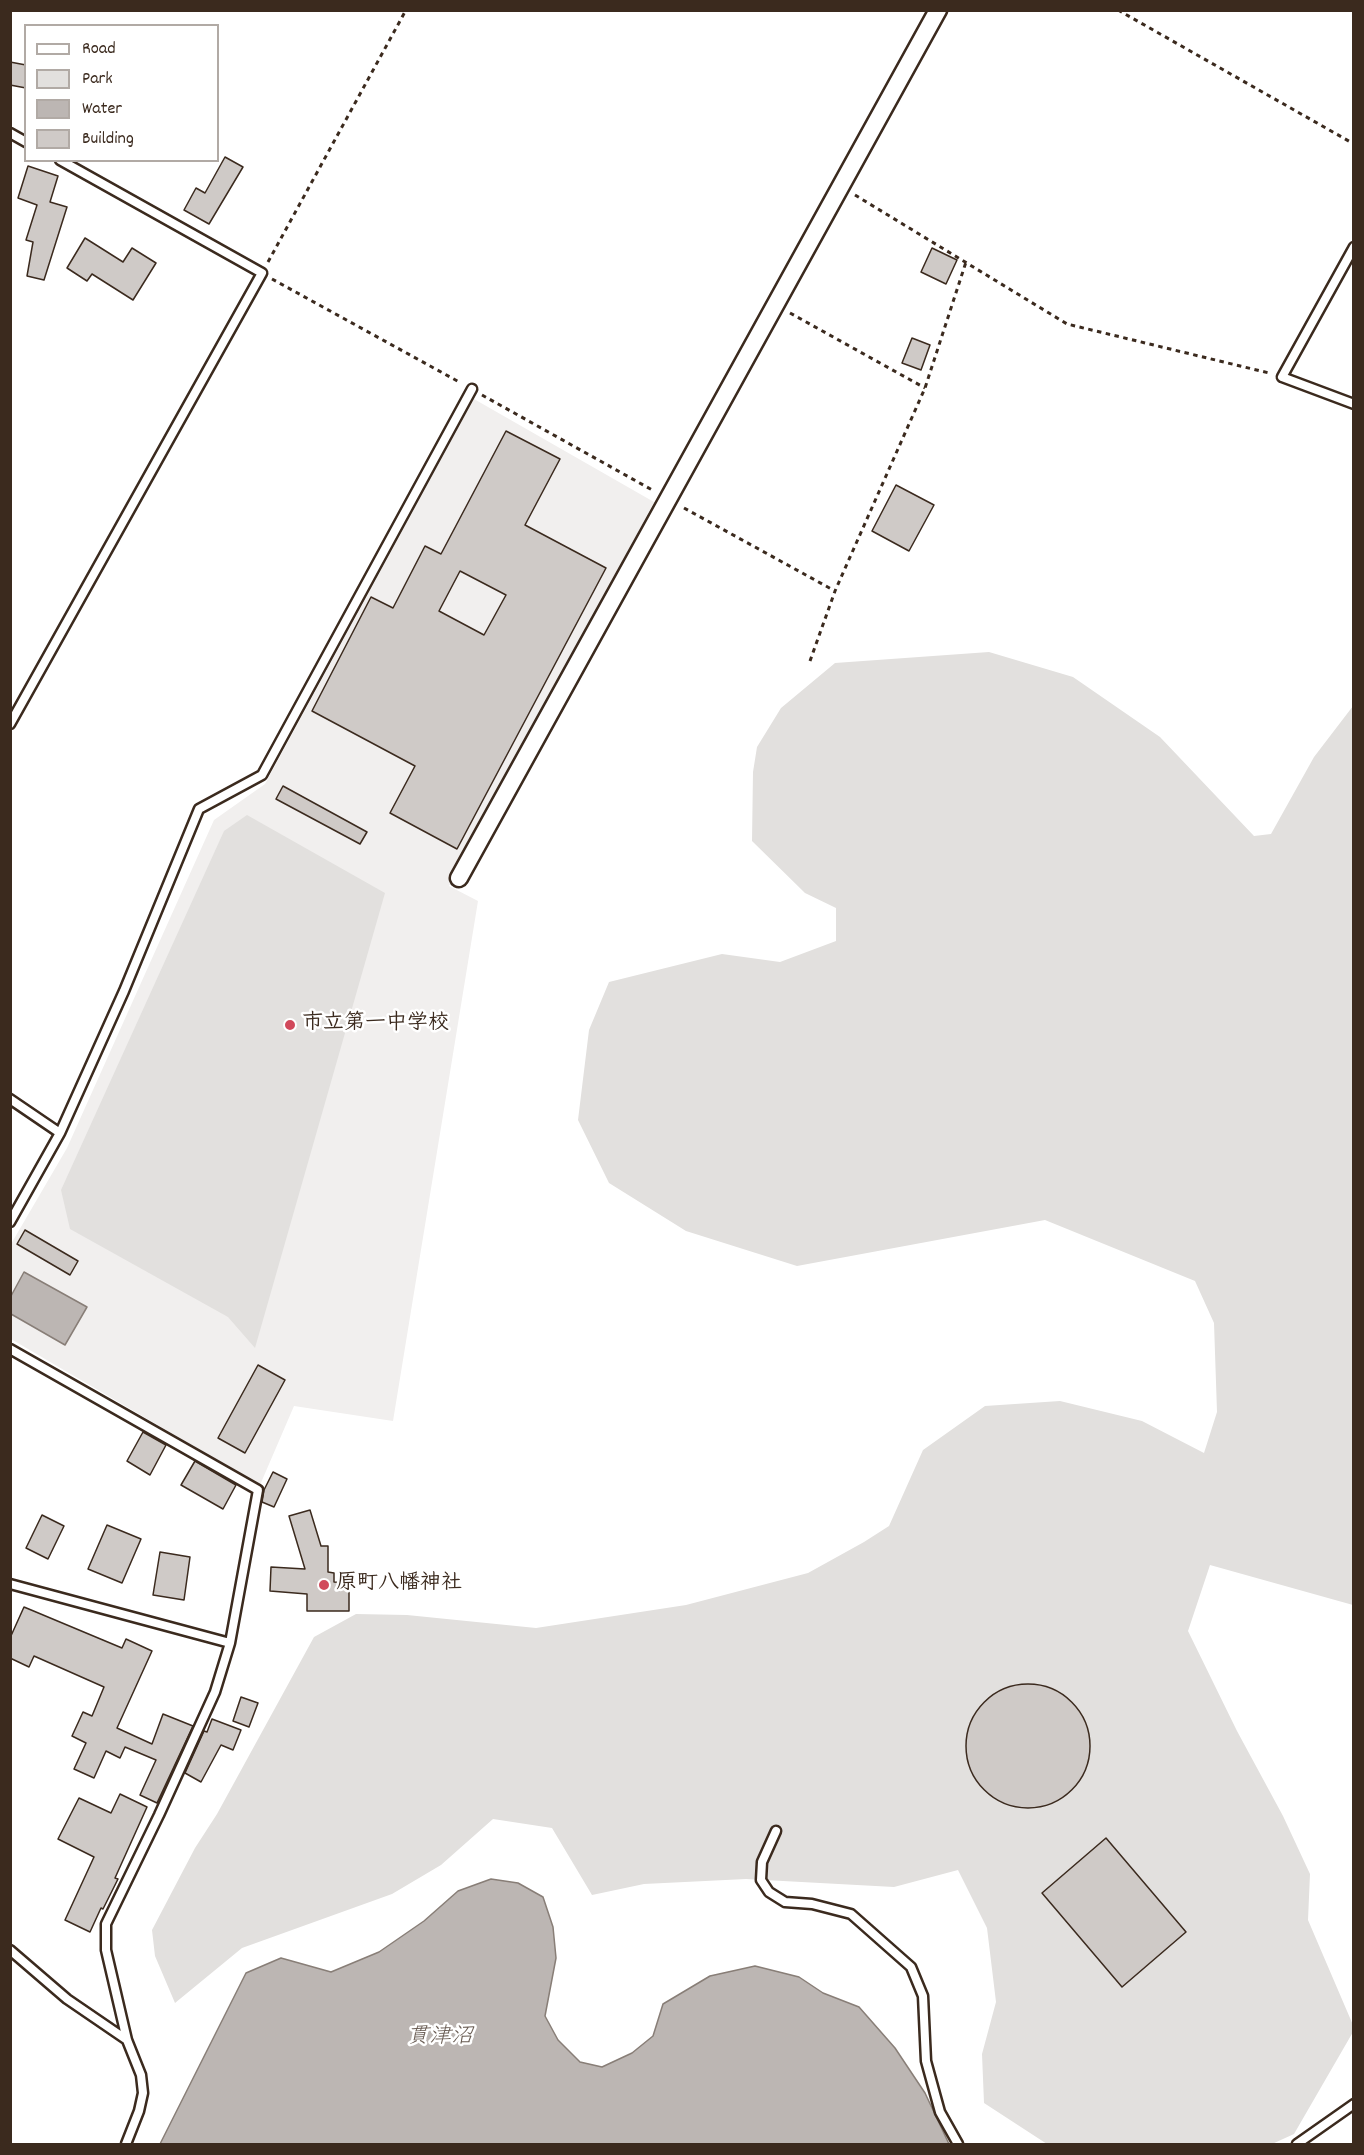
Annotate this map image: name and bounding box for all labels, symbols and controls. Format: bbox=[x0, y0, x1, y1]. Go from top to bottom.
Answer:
legend bbox=[24, 24, 219, 162]
text: Road bbox=[82, 37, 116, 62]
text: Park bbox=[82, 67, 113, 92]
text: Water bbox=[82, 97, 122, 122]
text: Building bbox=[82, 127, 134, 152]
place label: 市立第一中学校 bbox=[302, 1012, 449, 1038]
marker: 市立第一中学校 bbox=[283, 1018, 297, 1032]
place label: 原町八幡神社 bbox=[336, 1572, 462, 1598]
marker: 原町八幡神社 bbox=[317, 1578, 331, 1592]
water label: 貫津沼 bbox=[407, 2026, 473, 2052]

